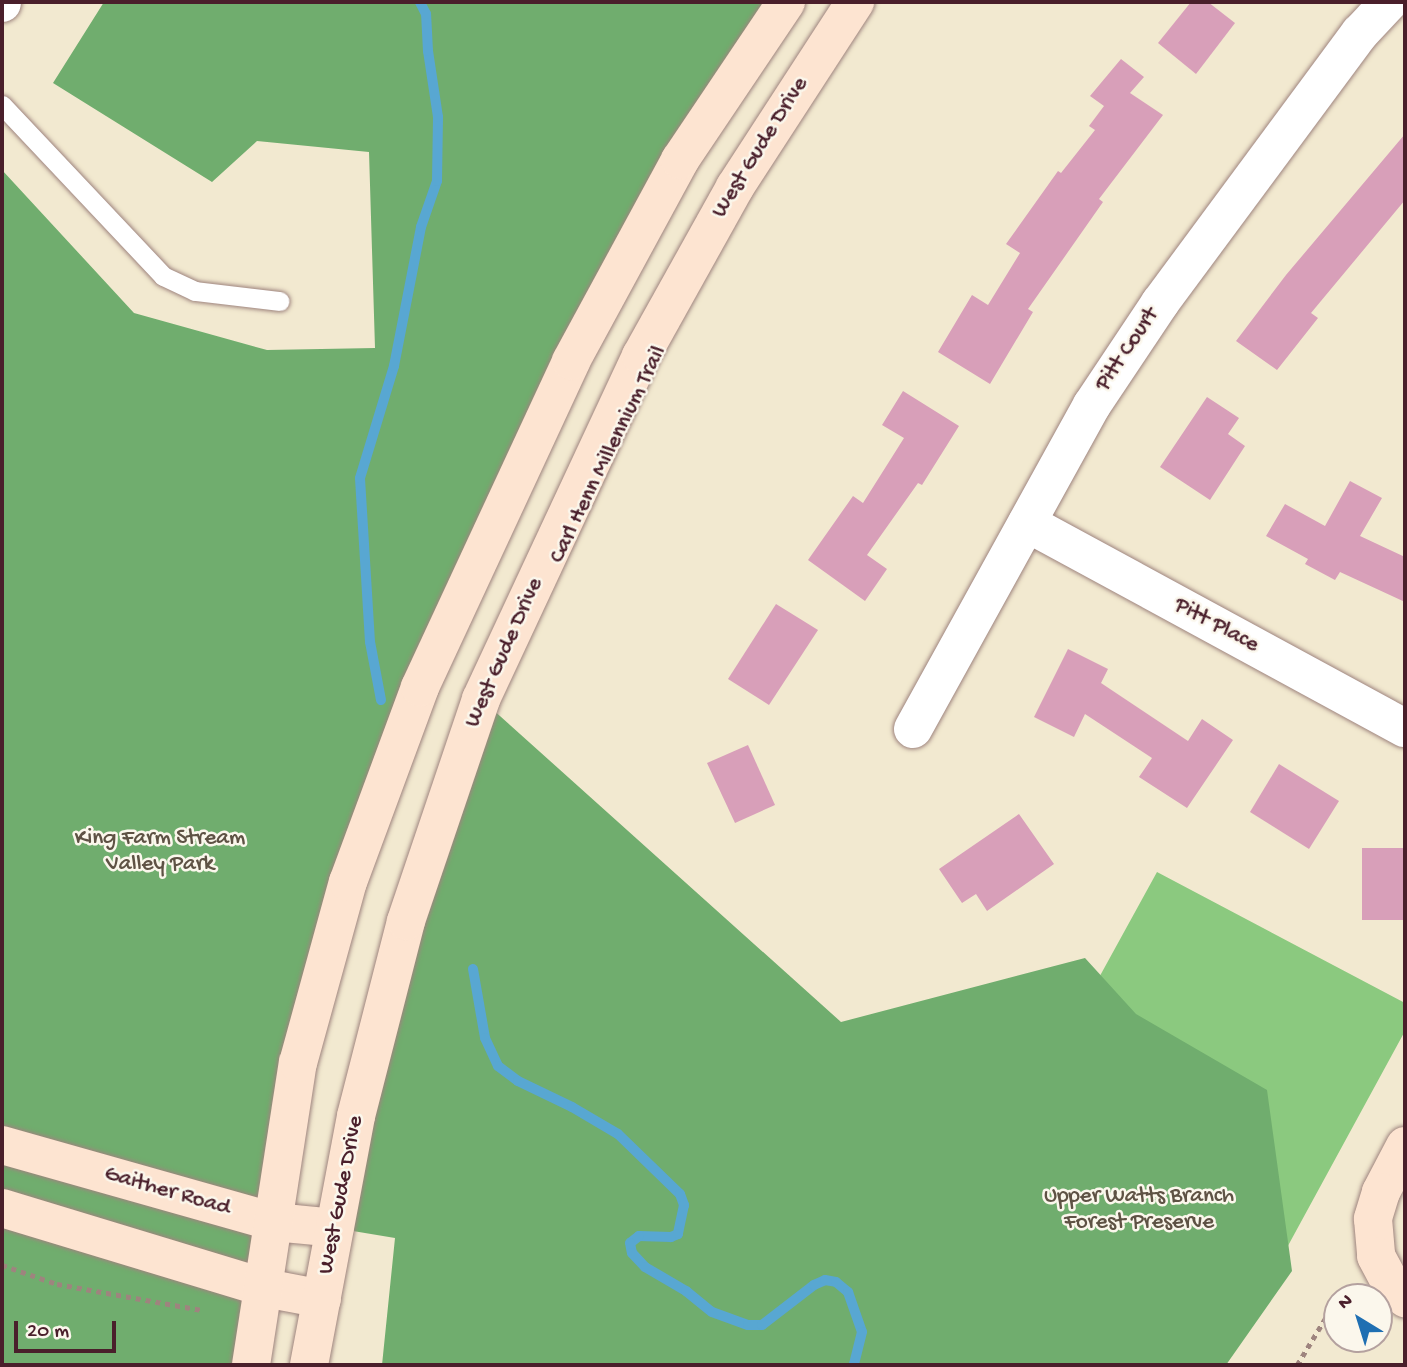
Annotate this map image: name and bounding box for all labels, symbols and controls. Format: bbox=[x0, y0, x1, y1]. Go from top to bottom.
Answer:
street label: West Gude Drive bbox=[707, 72, 815, 224]
street label: Pitt Court bbox=[1090, 303, 1166, 397]
street label: Carl Henn Millennium Trail bbox=[544, 342, 674, 568]
street label: West Gude Drive bbox=[460, 574, 550, 732]
street label: Pitt Place bbox=[1169, 592, 1263, 660]
park label: King Farm Stream Valley Park bbox=[75, 825, 245, 879]
street label: West Gude Drive bbox=[313, 1113, 371, 1277]
street label: Gaither Road bbox=[101, 1161, 233, 1223]
park label: Upper Watts Branch Forest Preserve bbox=[1044, 1183, 1234, 1237]
north arrow bbox=[1323, 1283, 1393, 1353]
text: N bbox=[1334, 1290, 1358, 1316]
scale bar bbox=[18, 1308, 119, 1352]
text: 20 m bbox=[27, 1320, 69, 1345]

